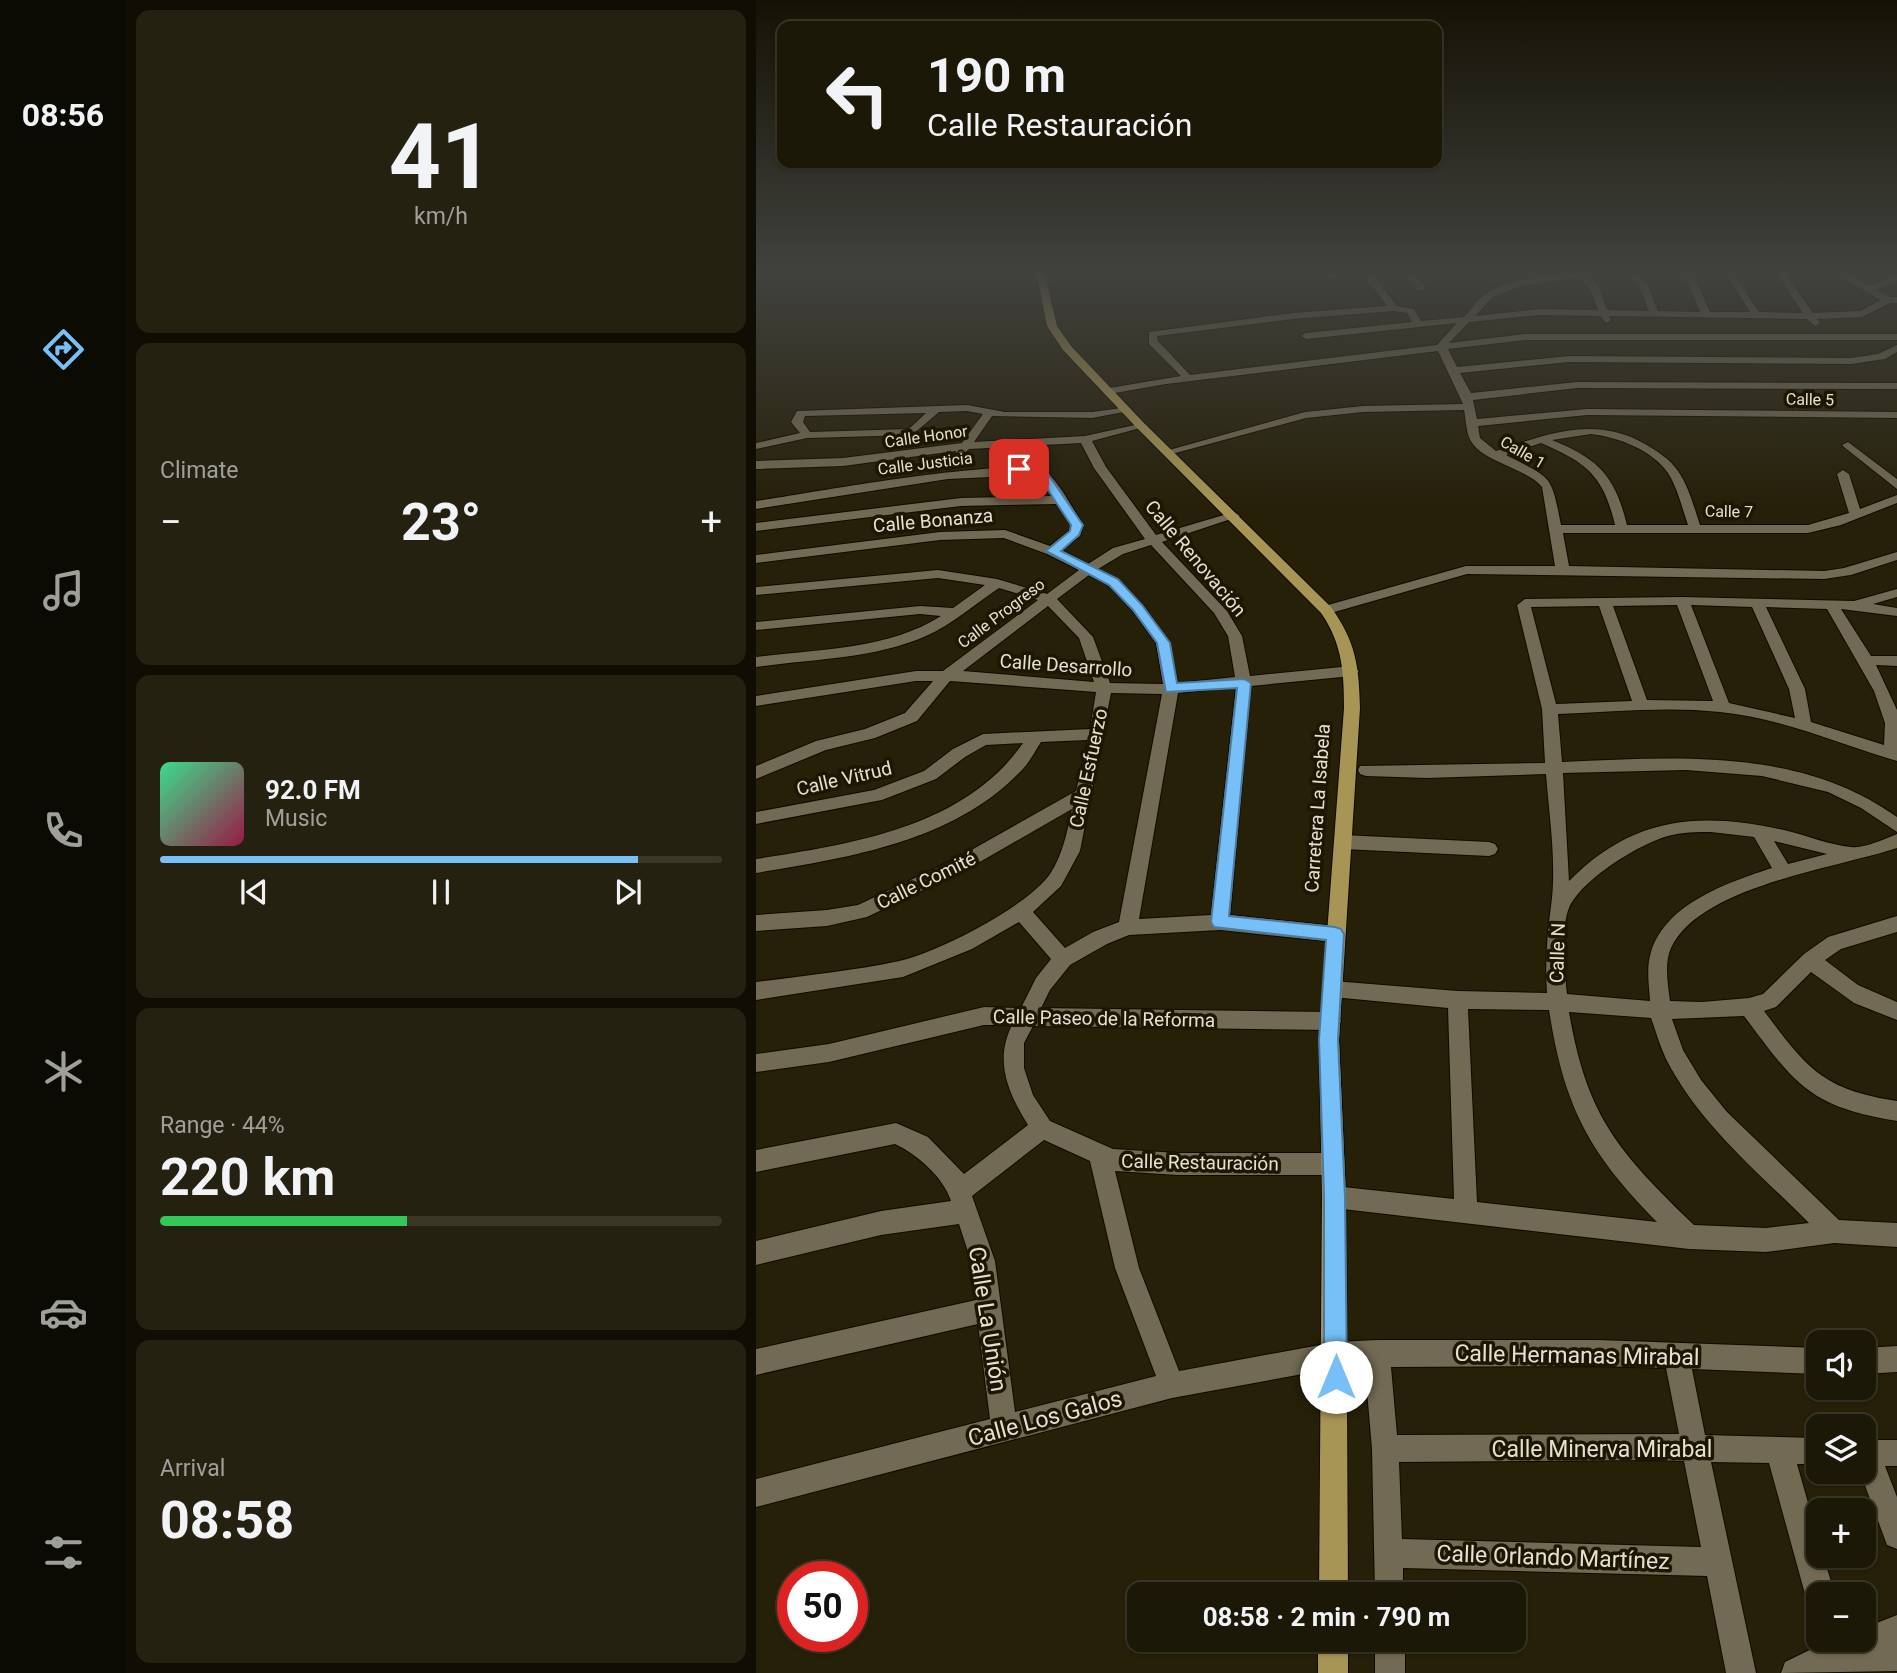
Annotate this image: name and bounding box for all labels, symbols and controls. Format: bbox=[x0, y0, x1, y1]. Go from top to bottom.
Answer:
text: 190 m bbox=[927, 47, 1066, 104]
icon: left bbox=[812, 49, 903, 140]
text: 08:56 bbox=[22, 96, 104, 134]
text: 41 bbox=[389, 104, 493, 210]
text: Calle Restauración bbox=[927, 106, 1193, 144]
text: km/h bbox=[414, 203, 468, 230]
icon: directions bbox=[39, 325, 88, 374]
street label: Calle 5 bbox=[1786, 390, 1834, 409]
street label: Calle Honor bbox=[884, 421, 969, 452]
street label: Calle 1 bbox=[1497, 432, 1548, 473]
pin bbox=[989, 439, 1049, 499]
street label: Calle Justicia bbox=[877, 448, 974, 479]
icon: arrive bbox=[1000, 450, 1038, 488]
text: Climate bbox=[160, 457, 239, 484]
text: 23° bbox=[401, 492, 481, 553]
street label: Calle Renovación bbox=[1140, 495, 1251, 621]
text: − bbox=[160, 500, 182, 544]
text: + bbox=[700, 500, 722, 544]
street label: Calle 7 bbox=[1705, 502, 1753, 521]
street label: Calle Bonanza bbox=[872, 504, 994, 537]
icon: music bbox=[39, 566, 88, 615]
street label: Calle Progreso bbox=[954, 575, 1049, 652]
street label: Calle Desarrollo bbox=[999, 649, 1133, 682]
street label: Calle Esfuerzo bbox=[1065, 707, 1112, 830]
street label: Carretera La Isabela bbox=[1300, 723, 1335, 893]
street label: Calle Vitrud bbox=[794, 756, 894, 801]
text: 92.0 FM bbox=[265, 775, 361, 805]
text: Music bbox=[265, 805, 327, 832]
icon: phone bbox=[39, 806, 88, 855]
street label: Calle Comité bbox=[873, 847, 980, 914]
icon: previous bbox=[235, 873, 273, 911]
icon: pause bbox=[422, 873, 460, 911]
icon: next bbox=[609, 873, 647, 911]
street label: Calle N bbox=[1545, 922, 1570, 984]
street label: Calle Paseo de la Reforma bbox=[993, 1005, 1215, 1032]
icon: climate bbox=[39, 1047, 88, 1096]
text: Range · 44% bbox=[160, 1112, 285, 1139]
text: 220 km bbox=[160, 1147, 335, 1208]
street label: Calle Restauración bbox=[1121, 1150, 1279, 1175]
street label: Calle La Unión bbox=[963, 1245, 1012, 1393]
icon: car bbox=[39, 1288, 88, 1337]
map controls bbox=[1806, 1330, 1876, 1652]
button: sound bbox=[1806, 1330, 1876, 1400]
position arrow bbox=[1299, 1340, 1373, 1414]
street label: Calle Hermanas Mirabal bbox=[1454, 1340, 1700, 1371]
street label: Calle Los Galos bbox=[965, 1385, 1125, 1452]
button: layers bbox=[1806, 1414, 1876, 1484]
street label: Calle Minerva Mirabal bbox=[1492, 1436, 1712, 1463]
text: Arrival bbox=[160, 1455, 225, 1482]
text: 08:58 bbox=[160, 1490, 294, 1551]
button: + bbox=[1806, 1498, 1876, 1568]
icon: filters bbox=[39, 1528, 88, 1577]
street label: Calle Orlando Martínez bbox=[1436, 1540, 1670, 1575]
speed limit sign: 50 bbox=[777, 1561, 868, 1652]
button: − bbox=[1806, 1582, 1876, 1652]
text: 08:58 · 2 min · 790 m bbox=[1203, 1602, 1450, 1632]

